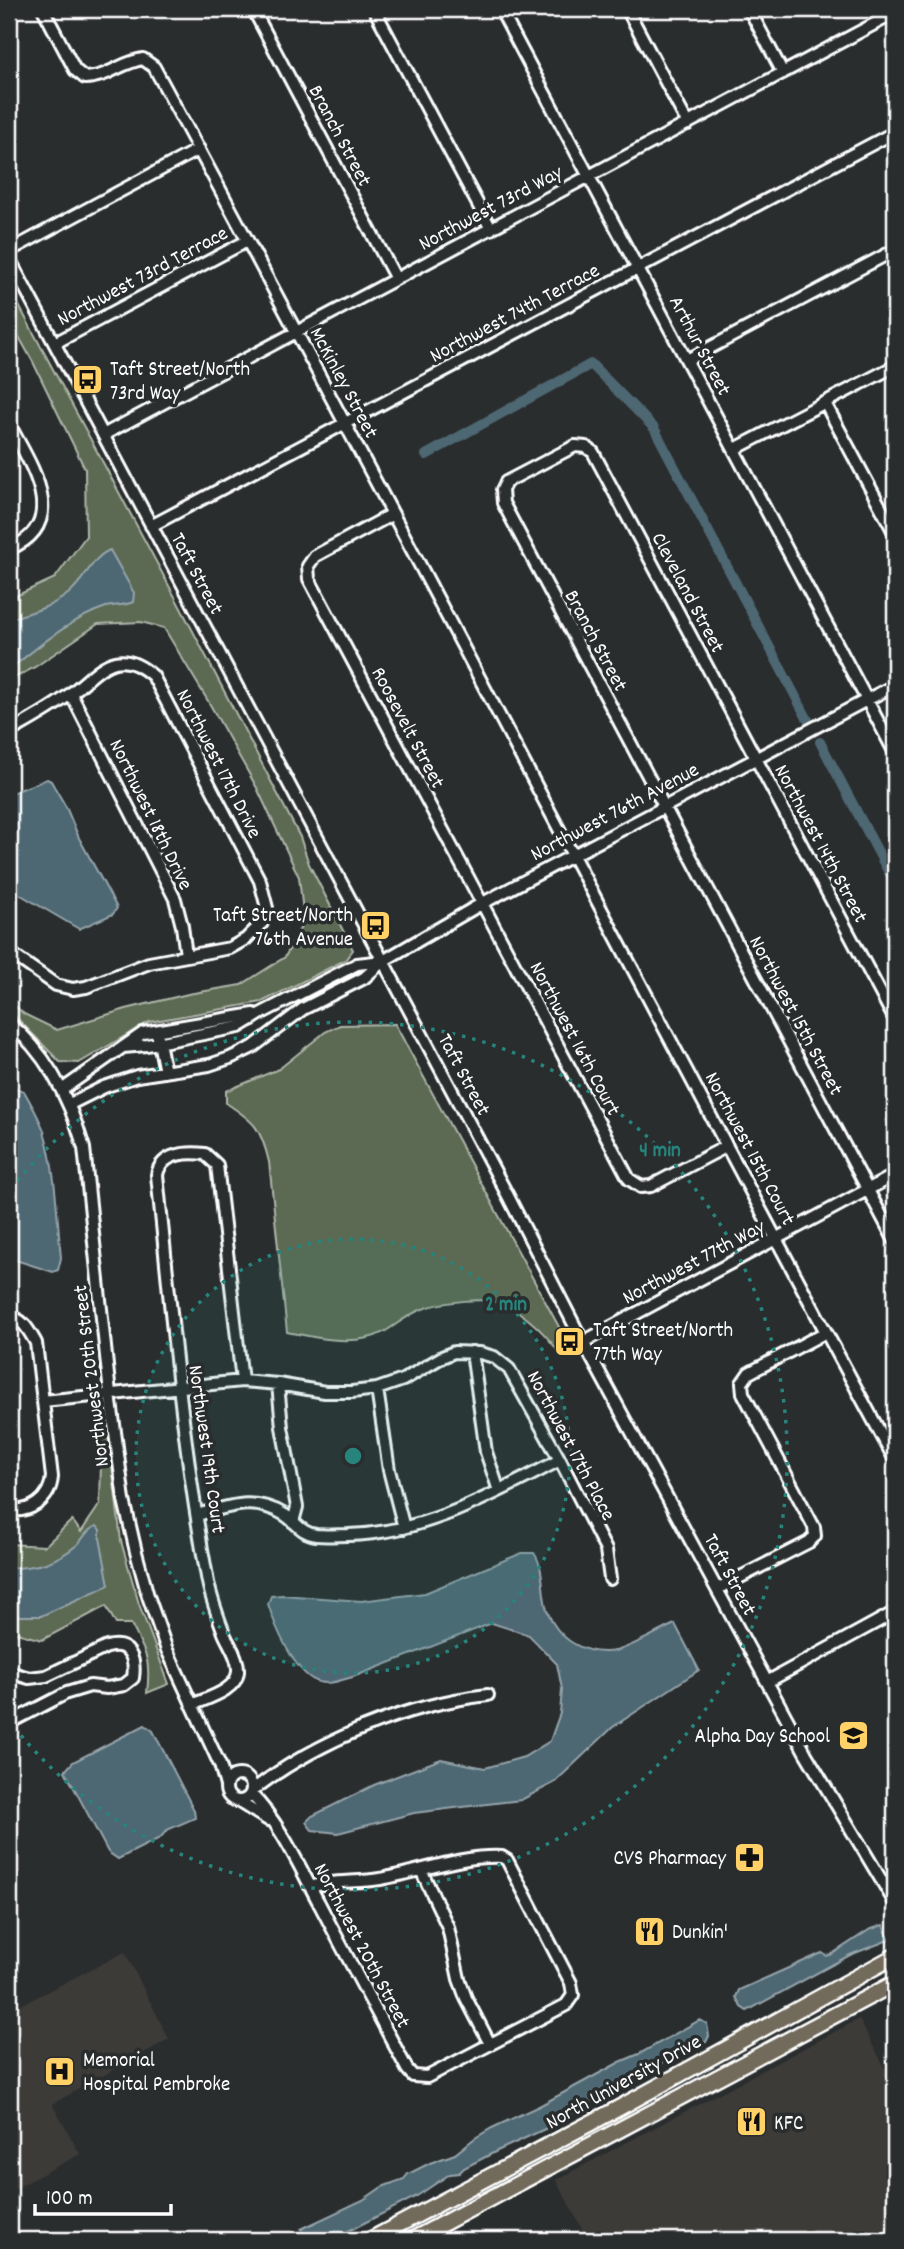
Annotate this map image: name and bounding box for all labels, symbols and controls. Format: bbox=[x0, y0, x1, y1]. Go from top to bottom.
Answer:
street label: Branch Street bbox=[299, 80, 378, 193]
street label: Northwest 73rd Way bbox=[414, 159, 569, 260]
street label: Northwest 73rd Terrace bbox=[53, 220, 234, 335]
street label: Northwest 74th Terrace bbox=[425, 257, 606, 372]
street label: Arthur Street bbox=[659, 291, 737, 402]
street label: McKinley Street bbox=[300, 322, 384, 445]
place label: Taft Street/North 73rd Way bbox=[110, 356, 250, 410]
bus stop icon: Taft Street/North 73rd Way bbox=[70, 363, 104, 397]
street label: Taft Street bbox=[161, 528, 230, 621]
street label: Cleveland Street bbox=[642, 528, 731, 659]
street label: Branch Street bbox=[555, 585, 634, 698]
street label: Roosevelt Street bbox=[362, 662, 451, 795]
street label: Northwest 17th Drive bbox=[167, 684, 268, 844]
street label: Northwest 18th Drive bbox=[100, 735, 199, 896]
street label: Northwest 76th Avenue bbox=[526, 757, 705, 871]
street label: Northwest 14th Street bbox=[765, 760, 874, 929]
place label: Taft Street/North 76th Avenue bbox=[213, 902, 353, 956]
bus stop icon: Taft Street/North 76th Avenue bbox=[359, 909, 393, 943]
street label: Northwest 15th Street bbox=[740, 931, 849, 1102]
street label: Northwest 16th Court bbox=[520, 957, 627, 1122]
street label: Taft Street bbox=[428, 1029, 497, 1122]
street label: Northwest 15th Court bbox=[695, 1067, 802, 1232]
text: 4 min bbox=[639, 1137, 681, 1167]
street label: Northwest 77th Way bbox=[618, 1213, 772, 1314]
street label: Northwest 20th Street bbox=[67, 1283, 119, 1468]
text: 2 min bbox=[485, 1291, 527, 1321]
place label: Taft Street/North 77th Way bbox=[593, 1317, 733, 1371]
bus stop icon: Taft Street/North 77th Way bbox=[553, 1324, 587, 1358]
street label: Northwest 19th Court bbox=[178, 1363, 232, 1536]
street label: Northwest 17th Place bbox=[517, 1366, 622, 1527]
centre of rings bbox=[341, 1444, 365, 1468]
street label: Taft Street bbox=[694, 1529, 763, 1622]
school or university icon: Alpha Day School bbox=[836, 1718, 870, 1752]
place label: Alpha Day School bbox=[695, 1723, 830, 1753]
pharmacy icon: CVS Pharmacy bbox=[732, 1840, 766, 1874]
place label: CVS Pharmacy bbox=[613, 1845, 726, 1875]
street label: Northwest 20th Street bbox=[304, 1859, 417, 2034]
restaurant icon: Dunkin' bbox=[632, 1914, 666, 1948]
place label: Dunkin' bbox=[672, 1919, 728, 1949]
street label: North University Drive bbox=[541, 2028, 708, 2139]
place label: Memorial Hospital Pembroke bbox=[83, 2047, 230, 2101]
hospital icon: Memorial Hospital Pembroke bbox=[43, 2054, 77, 2088]
restaurant icon: KFC bbox=[734, 2105, 768, 2139]
place label: KFC bbox=[774, 2110, 803, 2140]
scale bar bbox=[35, 2172, 172, 2216]
text: 100 m bbox=[46, 2185, 93, 2215]

